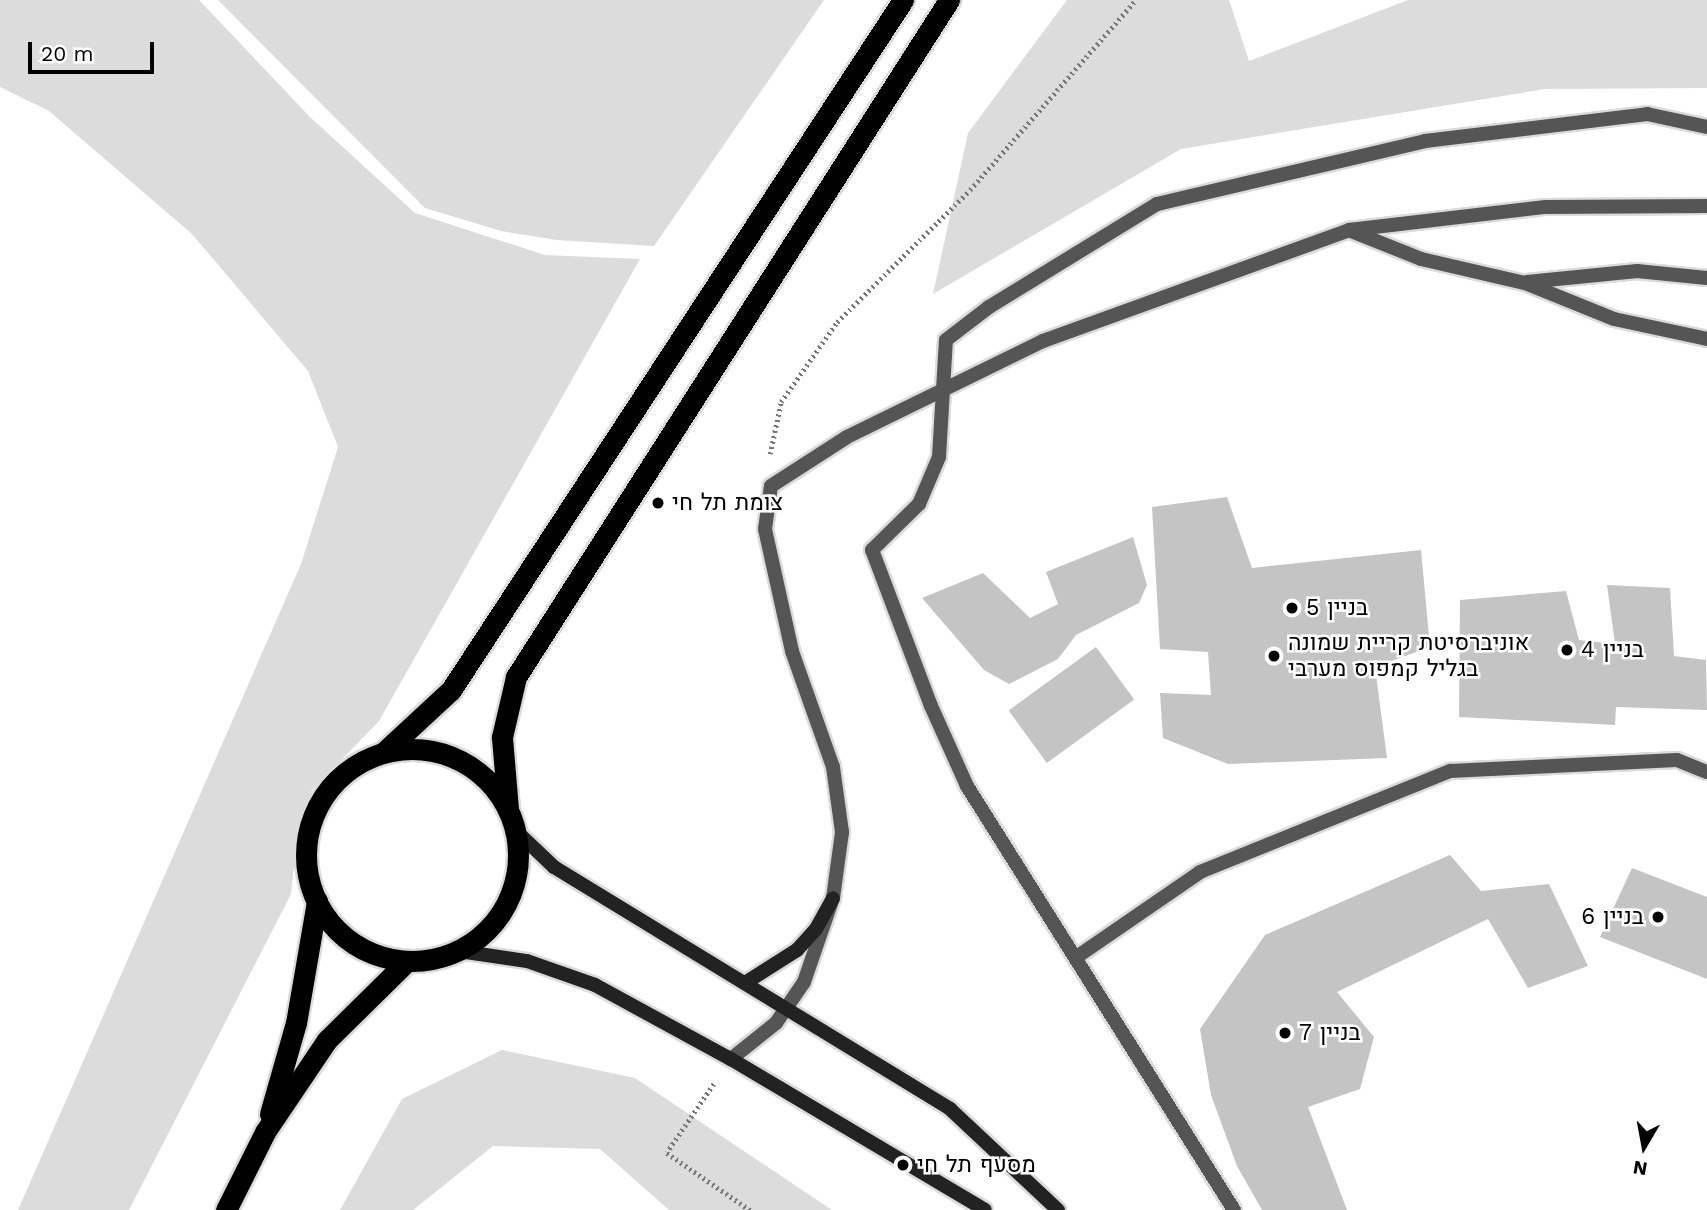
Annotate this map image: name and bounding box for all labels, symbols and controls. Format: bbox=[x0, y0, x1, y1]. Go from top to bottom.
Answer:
scale bar bbox=[32, 28, 158, 72]
text: 20 m bbox=[41, 41, 93, 66]
place label: צומת תל חי bbox=[672, 489, 783, 517]
marker: צומת תל חי bbox=[650, 495, 666, 511]
place label: בניין 5 bbox=[1306, 594, 1368, 622]
marker: בניין 5 bbox=[1284, 600, 1300, 616]
place label: אוניברסיטת קריית שמונה בגליל קמפוס מערבי bbox=[1288, 629, 1529, 683]
place label: בניין 4 bbox=[1581, 636, 1644, 664]
marker: בניין 4 bbox=[1559, 642, 1575, 658]
marker: אוניברסיטת קריית שמונה בגליל קמפוס מערבי bbox=[1266, 648, 1282, 664]
place label: בניין 6 bbox=[1581, 903, 1644, 931]
marker: בניין 6 bbox=[1650, 909, 1666, 925]
place label: בניין 7 bbox=[1299, 1019, 1361, 1047]
marker: בניין 7 bbox=[1277, 1025, 1293, 1041]
north arrow bbox=[1609, 1112, 1679, 1182]
place label: מסעף תל חי bbox=[917, 1151, 1036, 1179]
text: N bbox=[1631, 1156, 1649, 1181]
marker: מסעף תל חי bbox=[895, 1157, 911, 1173]

